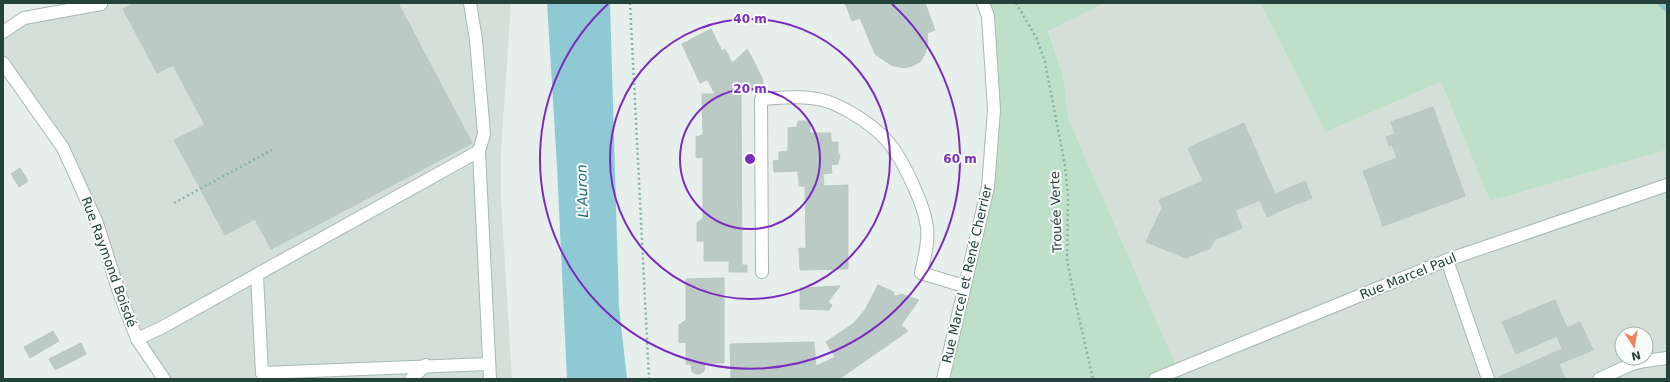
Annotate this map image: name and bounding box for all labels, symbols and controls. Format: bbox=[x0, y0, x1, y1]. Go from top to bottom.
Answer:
text: 40 m bbox=[733, 12, 767, 26]
text: 20 m bbox=[733, 82, 767, 96]
centre of rings bbox=[743, 152, 757, 166]
text: 60 m bbox=[943, 152, 977, 166]
water label: L'Auron bbox=[573, 164, 591, 218]
street label: Trouée Verte bbox=[1047, 171, 1065, 254]
street label: Rue Marcel et René Cherrier bbox=[939, 183, 995, 365]
street label: Rue Raymond Boisdé bbox=[78, 195, 140, 329]
street label: Rue Marcel Paul bbox=[1357, 250, 1459, 302]
north arrow bbox=[1614, 326, 1654, 366]
text: N bbox=[1630, 348, 1642, 363]

